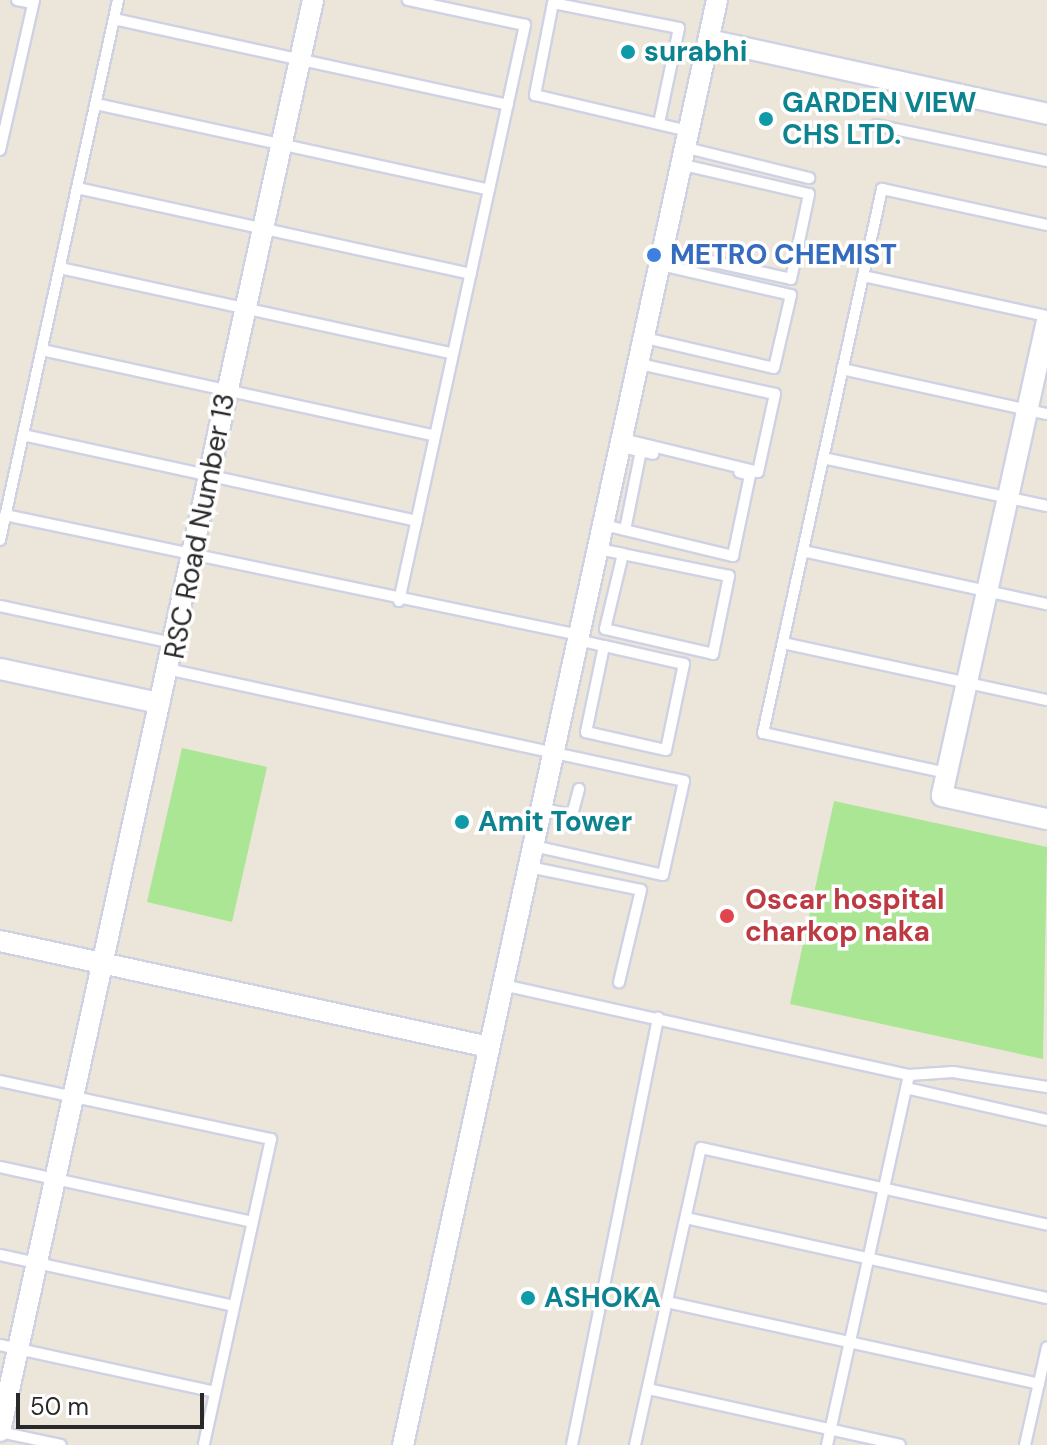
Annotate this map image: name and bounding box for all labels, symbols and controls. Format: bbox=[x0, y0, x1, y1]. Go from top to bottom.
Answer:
place label: surabhi bbox=[644, 35, 747, 69]
marker: surabhi bbox=[619, 43, 637, 61]
place label: GARDEN VIEW CHS LTD. bbox=[782, 86, 977, 152]
marker: GARDEN VIEW CHS LTD. bbox=[757, 110, 775, 128]
place label: METRO CHEMIST bbox=[670, 238, 897, 272]
marker: METRO CHEMIST bbox=[645, 246, 663, 264]
street label: RSC Road Number 13 bbox=[158, 390, 242, 662]
place label: Amit Tower bbox=[478, 805, 632, 839]
marker: Amit Tower bbox=[453, 813, 471, 831]
place label: Oscar hospital charkop naka bbox=[745, 883, 945, 949]
marker: Oscar hospital charkop naka bbox=[716, 905, 738, 927]
place label: ASHOKA bbox=[544, 1281, 661, 1315]
marker: ASHOKA bbox=[519, 1289, 537, 1307]
scale bar bbox=[20, 1377, 208, 1427]
text: 50 m bbox=[30, 1391, 89, 1422]

